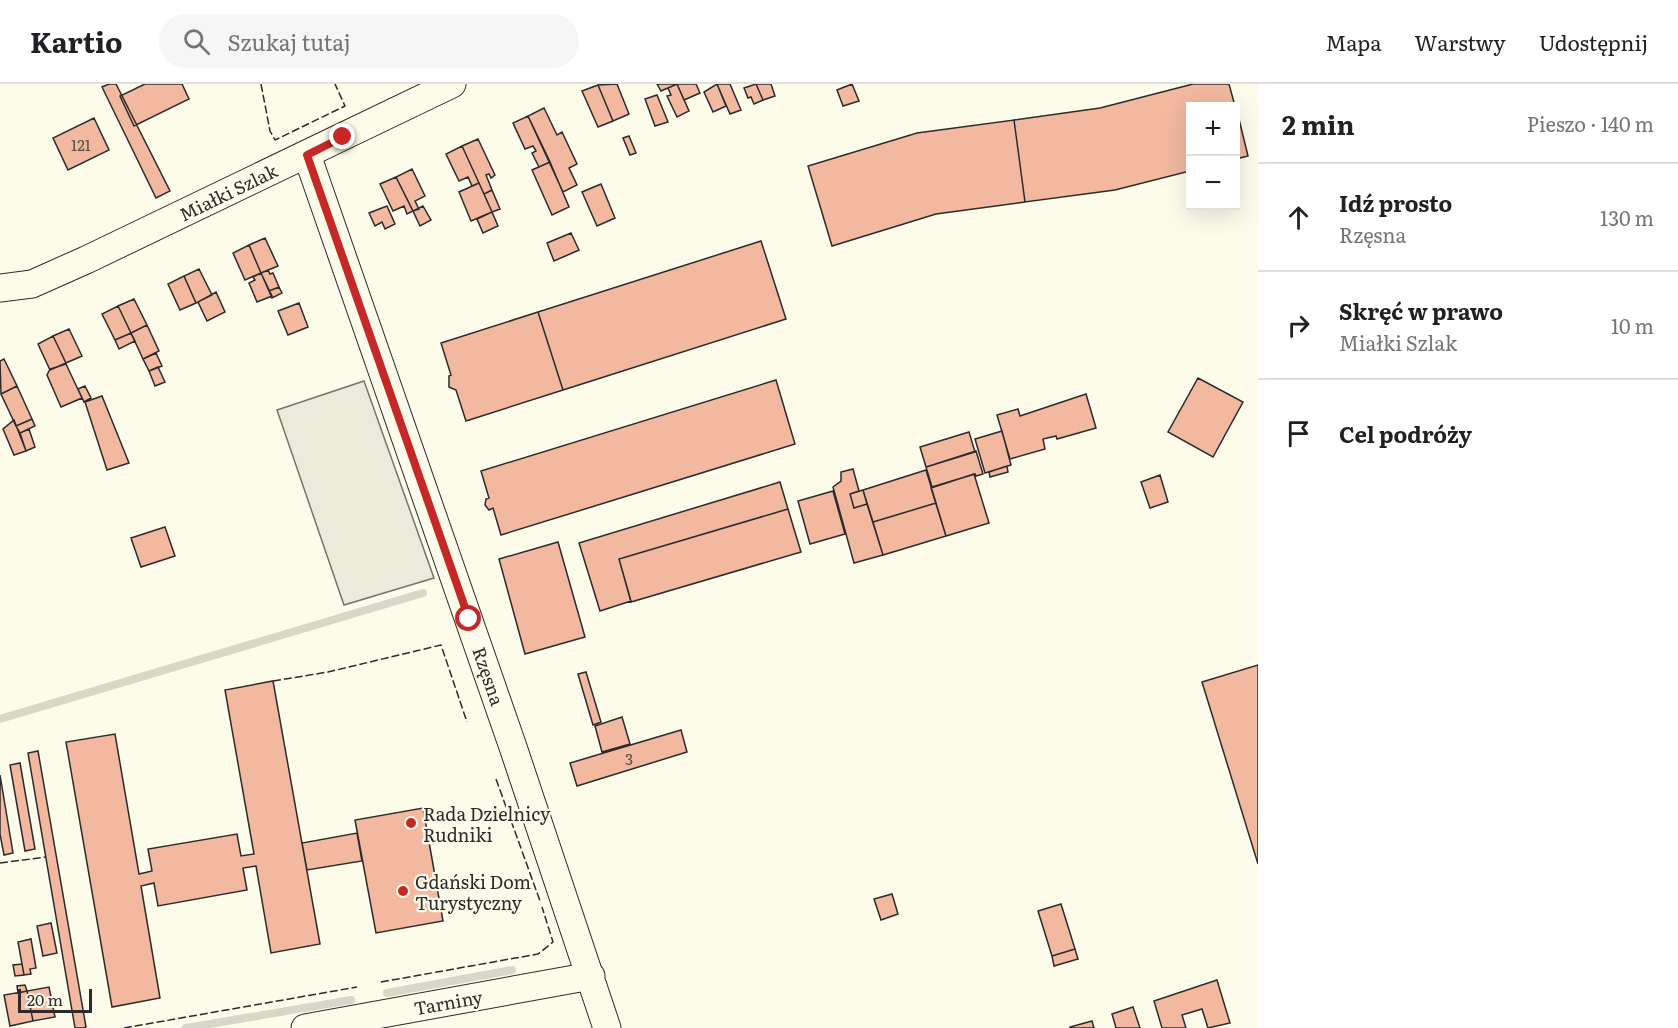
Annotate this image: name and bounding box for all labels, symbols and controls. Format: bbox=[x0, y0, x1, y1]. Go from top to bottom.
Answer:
search box bbox=[159, 14, 579, 68]
text: Kartio bbox=[30, 20, 123, 62]
icon: search bbox=[180, 25, 213, 58]
text: Szukaj tutaj bbox=[228, 25, 351, 58]
text: Mapa bbox=[1326, 26, 1382, 57]
text: Warstwy bbox=[1415, 26, 1506, 57]
text: Udostępnij bbox=[1539, 26, 1648, 57]
map controls bbox=[1186, 102, 1240, 210]
button: + bbox=[1186, 102, 1240, 156]
text: 2 min bbox=[1282, 104, 1355, 143]
text: Pieszo · 140 m bbox=[1527, 108, 1654, 138]
route end bbox=[329, 123, 355, 149]
house number: 121 bbox=[71, 133, 91, 156]
street label: Miałki Szlak bbox=[174, 156, 283, 227]
button: − bbox=[1186, 156, 1240, 210]
text: Idź prosto bbox=[1339, 186, 1452, 219]
icon: ahead bbox=[1282, 201, 1315, 234]
text: 130 m bbox=[1600, 202, 1654, 232]
text: Rzęsna bbox=[1339, 219, 1406, 249]
text: Skręć w prawo bbox=[1339, 294, 1503, 327]
icon: right bbox=[1282, 309, 1315, 342]
text: 10 m bbox=[1611, 310, 1654, 340]
text: Miałki Szlak bbox=[1339, 327, 1457, 357]
icon: arrive bbox=[1282, 417, 1315, 450]
text: Cel podróży bbox=[1339, 417, 1472, 450]
route start bbox=[455, 605, 481, 631]
street label: Rzęsna bbox=[466, 643, 512, 709]
house number: 3 bbox=[625, 747, 633, 770]
place label: Rada Dzielnicy Rudniki bbox=[423, 800, 551, 848]
marker: Rada Dzielnicy Rudniki bbox=[404, 816, 418, 830]
place label: Gdański Dom Turystyczny bbox=[415, 868, 531, 916]
marker: Gdański Dom Turystyczny bbox=[396, 884, 410, 898]
street label: Tarniny bbox=[412, 983, 485, 1021]
scale bar bbox=[18, 986, 92, 1014]
text: 20 m bbox=[27, 987, 63, 1011]

